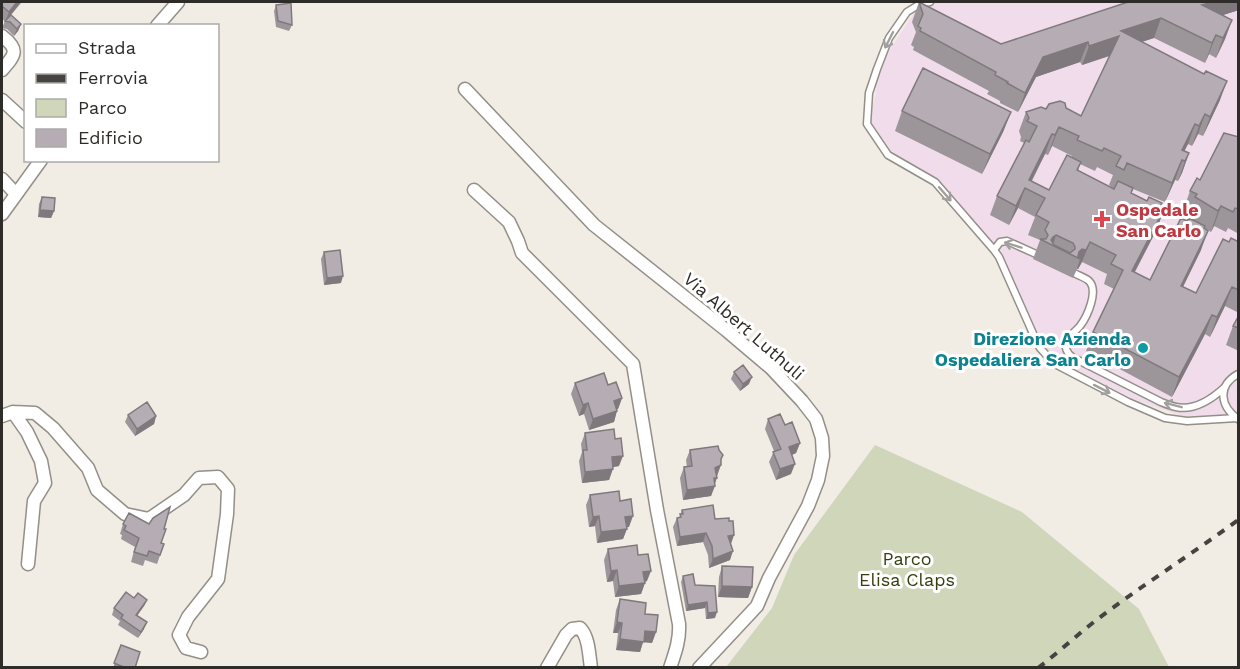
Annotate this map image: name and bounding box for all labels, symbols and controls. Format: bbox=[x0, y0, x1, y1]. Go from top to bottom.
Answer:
legend bbox=[24, 24, 219, 162]
one-way arrow bbox=[883, 30, 895, 48]
text: Strada bbox=[78, 37, 136, 58]
text: Ferrovia bbox=[78, 67, 148, 88]
text: Parco bbox=[78, 97, 127, 118]
text: Edificio bbox=[78, 127, 143, 148]
one-way arrow bbox=[938, 186, 952, 201]
place label: Ospedale San Carlo bbox=[1116, 199, 1202, 241]
marker: Ospedale San Carlo bbox=[1093, 210, 1111, 228]
one-way arrow bbox=[1004, 239, 1023, 250]
street label: Via Albert Luthuli bbox=[679, 268, 809, 384]
place label: Direzione Azienda Ospedaliera San Carlo bbox=[935, 328, 1132, 370]
marker: Direzione Azienda Ospedaliera San Carlo bbox=[1136, 341, 1150, 355]
one-way arrow bbox=[1093, 383, 1111, 395]
one-way arrow bbox=[1164, 399, 1183, 410]
park label: Parco Elisa Claps bbox=[859, 548, 955, 590]

